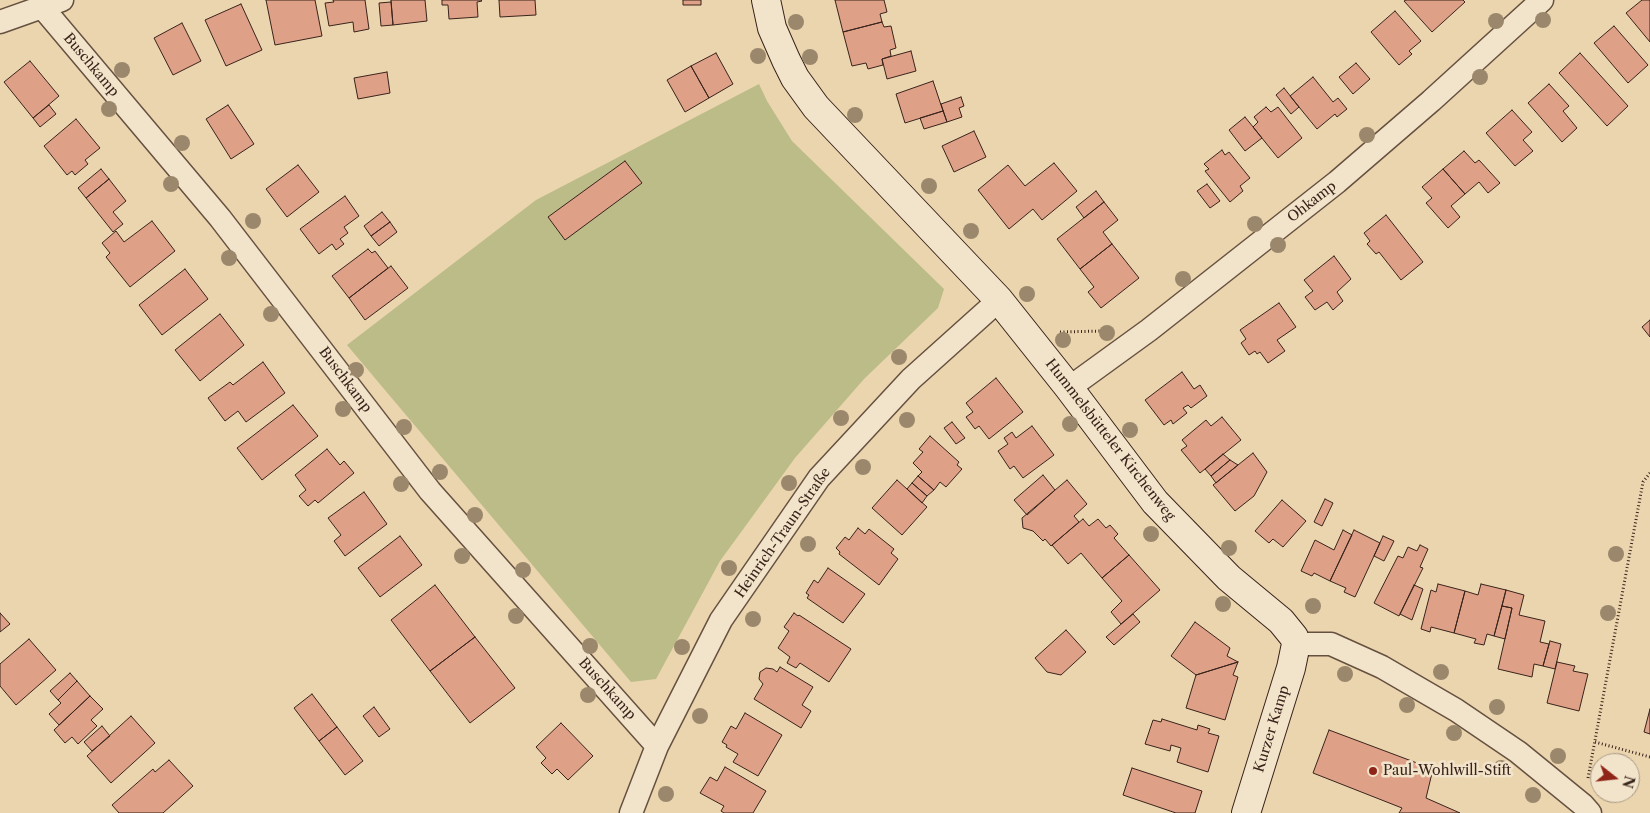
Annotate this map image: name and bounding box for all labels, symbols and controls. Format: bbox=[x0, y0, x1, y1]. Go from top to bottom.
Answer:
street label: Buschkamp bbox=[60, 30, 122, 100]
street label: Ohkamp bbox=[1284, 178, 1340, 226]
street label: Buschkamp bbox=[315, 344, 375, 416]
street label: Hummelsbütteler Kirchenweg bbox=[1042, 356, 1178, 524]
street label: Heinrich-Traun-Straße bbox=[732, 465, 834, 601]
street label: Buschkamp bbox=[575, 655, 639, 723]
street label: Kurzer Kamp bbox=[1251, 684, 1293, 774]
north arrow bbox=[1590, 753, 1640, 803]
place label: Paul-Wohlwill-Stift bbox=[1383, 763, 1511, 779]
marker: Paul-Wohlwill-Stift bbox=[1367, 765, 1379, 777]
text: N bbox=[1618, 774, 1639, 790]

